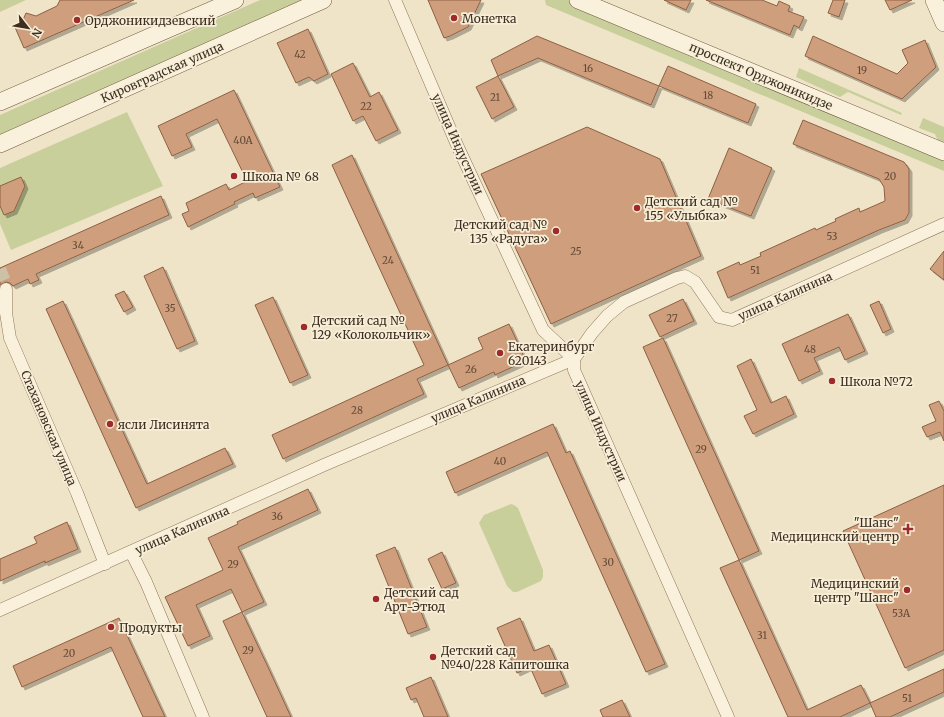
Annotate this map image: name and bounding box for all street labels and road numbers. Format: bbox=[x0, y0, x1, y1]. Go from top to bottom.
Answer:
street label: Кировградская улица bbox=[98, 38, 226, 106]
street label: проспект Орджоникидзе bbox=[687, 39, 835, 113]
street label: улица Индустрии bbox=[429, 91, 487, 197]
street label: улица Калинина bbox=[736, 268, 835, 323]
street label: Стахановская улица bbox=[18, 368, 80, 488]
street label: улица Калинина bbox=[428, 372, 528, 426]
street label: улица Индустрии bbox=[572, 378, 630, 484]
street label: улица Калинина bbox=[133, 502, 232, 557]

